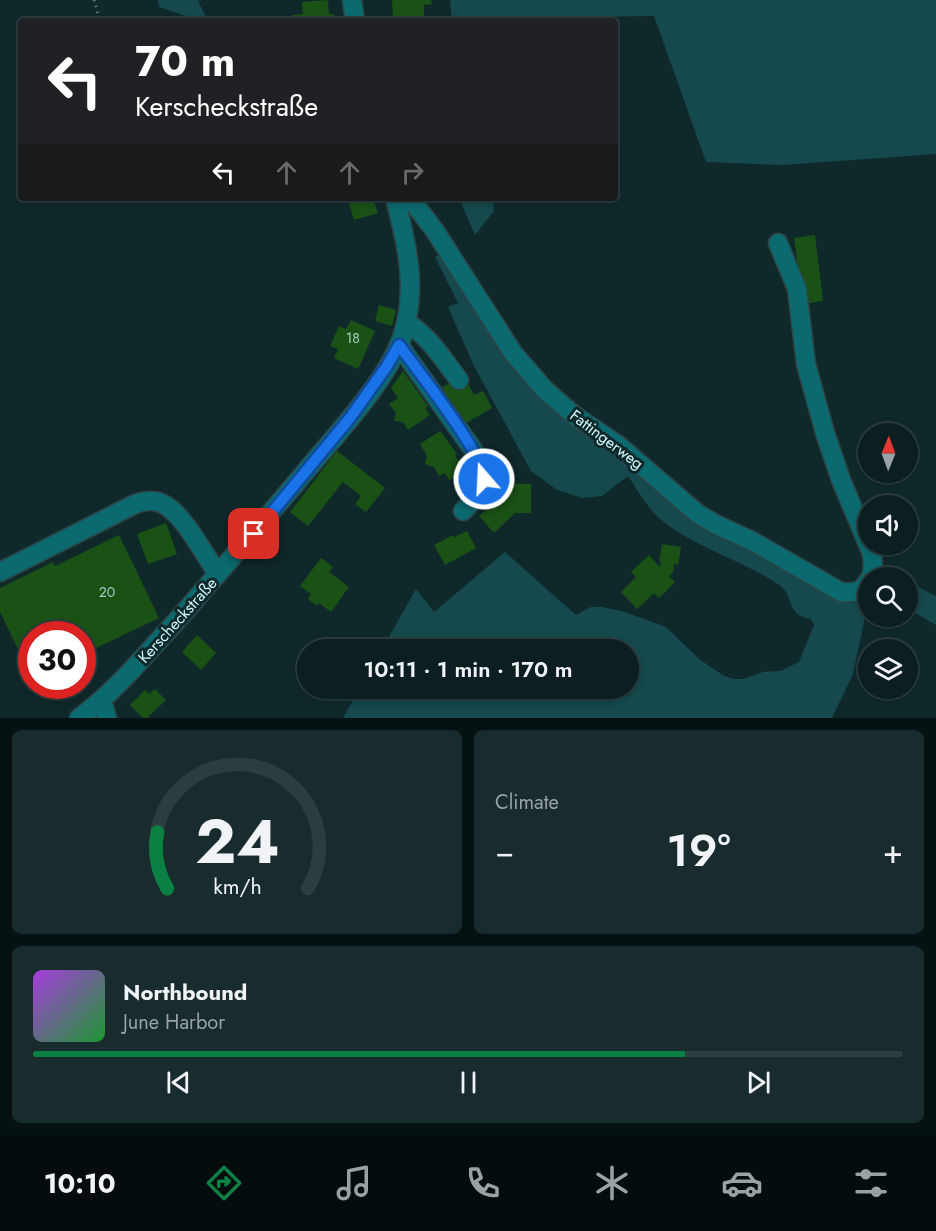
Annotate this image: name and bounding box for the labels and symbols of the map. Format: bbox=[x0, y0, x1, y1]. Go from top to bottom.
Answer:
house number: 18 bbox=[346, 328, 360, 348]
street label: Fattingerweg bbox=[565, 404, 648, 475]
north arrow bbox=[858, 423, 918, 483]
position arrow bbox=[452, 447, 516, 511]
pin bbox=[228, 508, 279, 559]
street label: Kerscheckstraße bbox=[133, 572, 222, 668]
house number: 20 bbox=[99, 582, 115, 602]
speed limit sign: 30 bbox=[18, 621, 96, 699]

